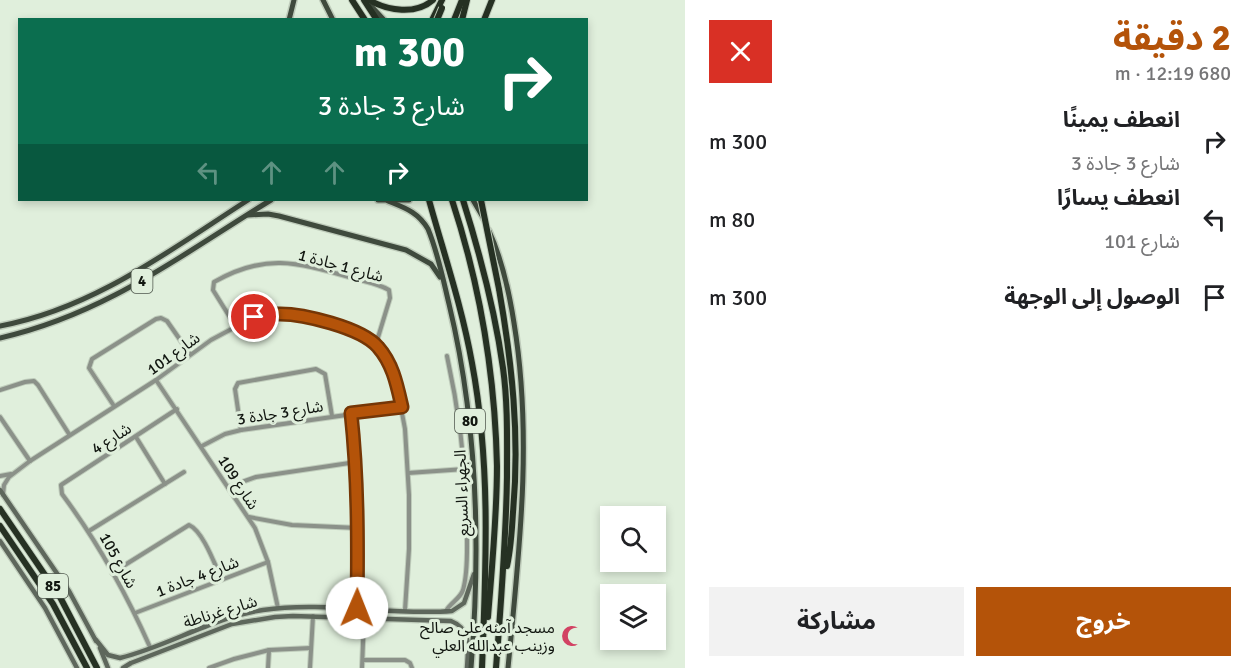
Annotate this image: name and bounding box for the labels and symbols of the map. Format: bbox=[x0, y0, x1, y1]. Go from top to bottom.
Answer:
street label: شارع 1 جادة 1 bbox=[296, 245, 385, 289]
road number: 4 bbox=[132, 269, 152, 293]
pin bbox=[228, 291, 279, 342]
street label: شارع 101 bbox=[143, 328, 205, 381]
street label: شارع 3 جادة 3 bbox=[236, 396, 325, 432]
road number: 80 bbox=[455, 409, 485, 433]
street label: شارع 4 bbox=[88, 419, 136, 461]
street label: الجهراء السريع bbox=[450, 449, 476, 537]
street label: شارع 109 bbox=[212, 452, 263, 515]
street label: شارع 105 bbox=[93, 529, 142, 593]
street label: شارع 4 جادة 1 bbox=[153, 552, 242, 604]
road number: 85 bbox=[38, 574, 68, 598]
position arrow bbox=[325, 576, 389, 640]
street label: شارع غرناطة bbox=[181, 591, 260, 635]
place label: مسجد آمنه علي صالح وزينب عبدالله العلي bbox=[420, 618, 555, 658]
mosque icon: مسجد آمنه علي صالح وزينب عبدالله العلي bbox=[560, 624, 584, 648]

